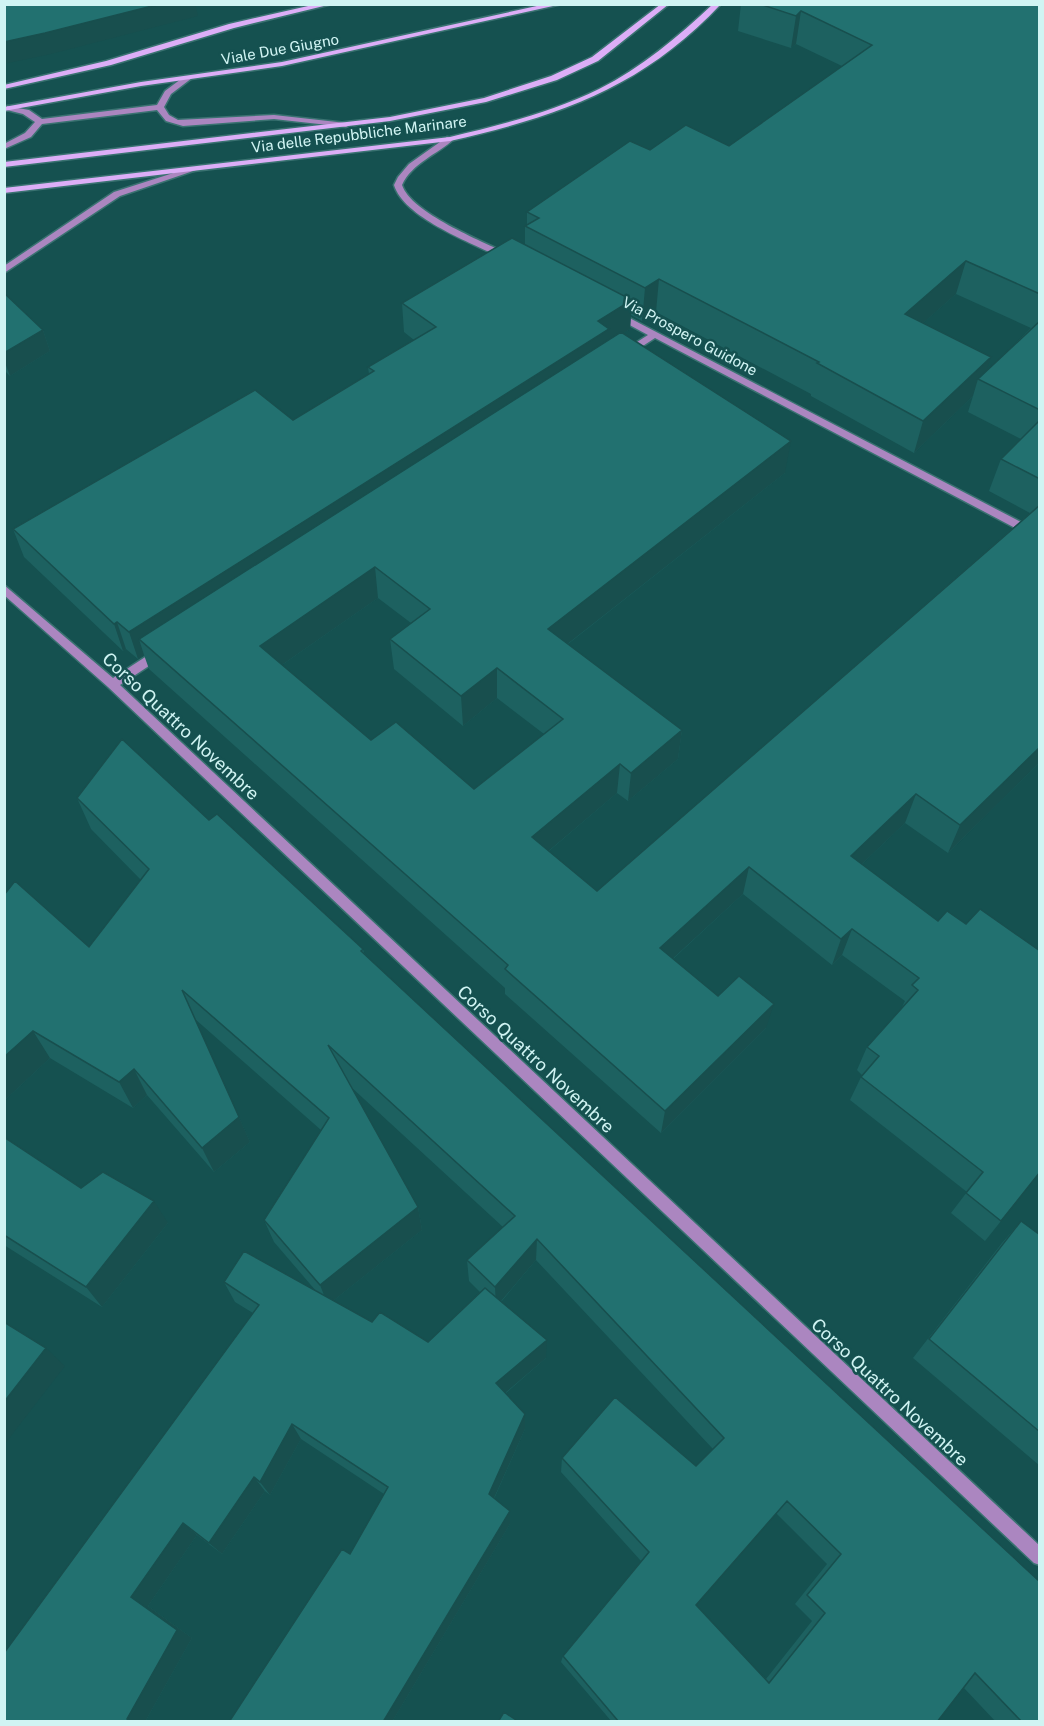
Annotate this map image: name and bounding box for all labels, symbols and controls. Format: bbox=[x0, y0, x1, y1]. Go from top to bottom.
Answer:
street label: Viale Due Giugno bbox=[220, 30, 340, 68]
street label: Via delle Repubbliche Marinare bbox=[250, 112, 468, 156]
street label: Via Prospero Guidone bbox=[620, 293, 760, 379]
street label: Corso Quattro Novembre bbox=[98, 648, 264, 804]
street label: Corso Quattro Novembre bbox=[453, 981, 619, 1137]
street label: Corso Quattro Novembre bbox=[807, 1314, 973, 1470]

